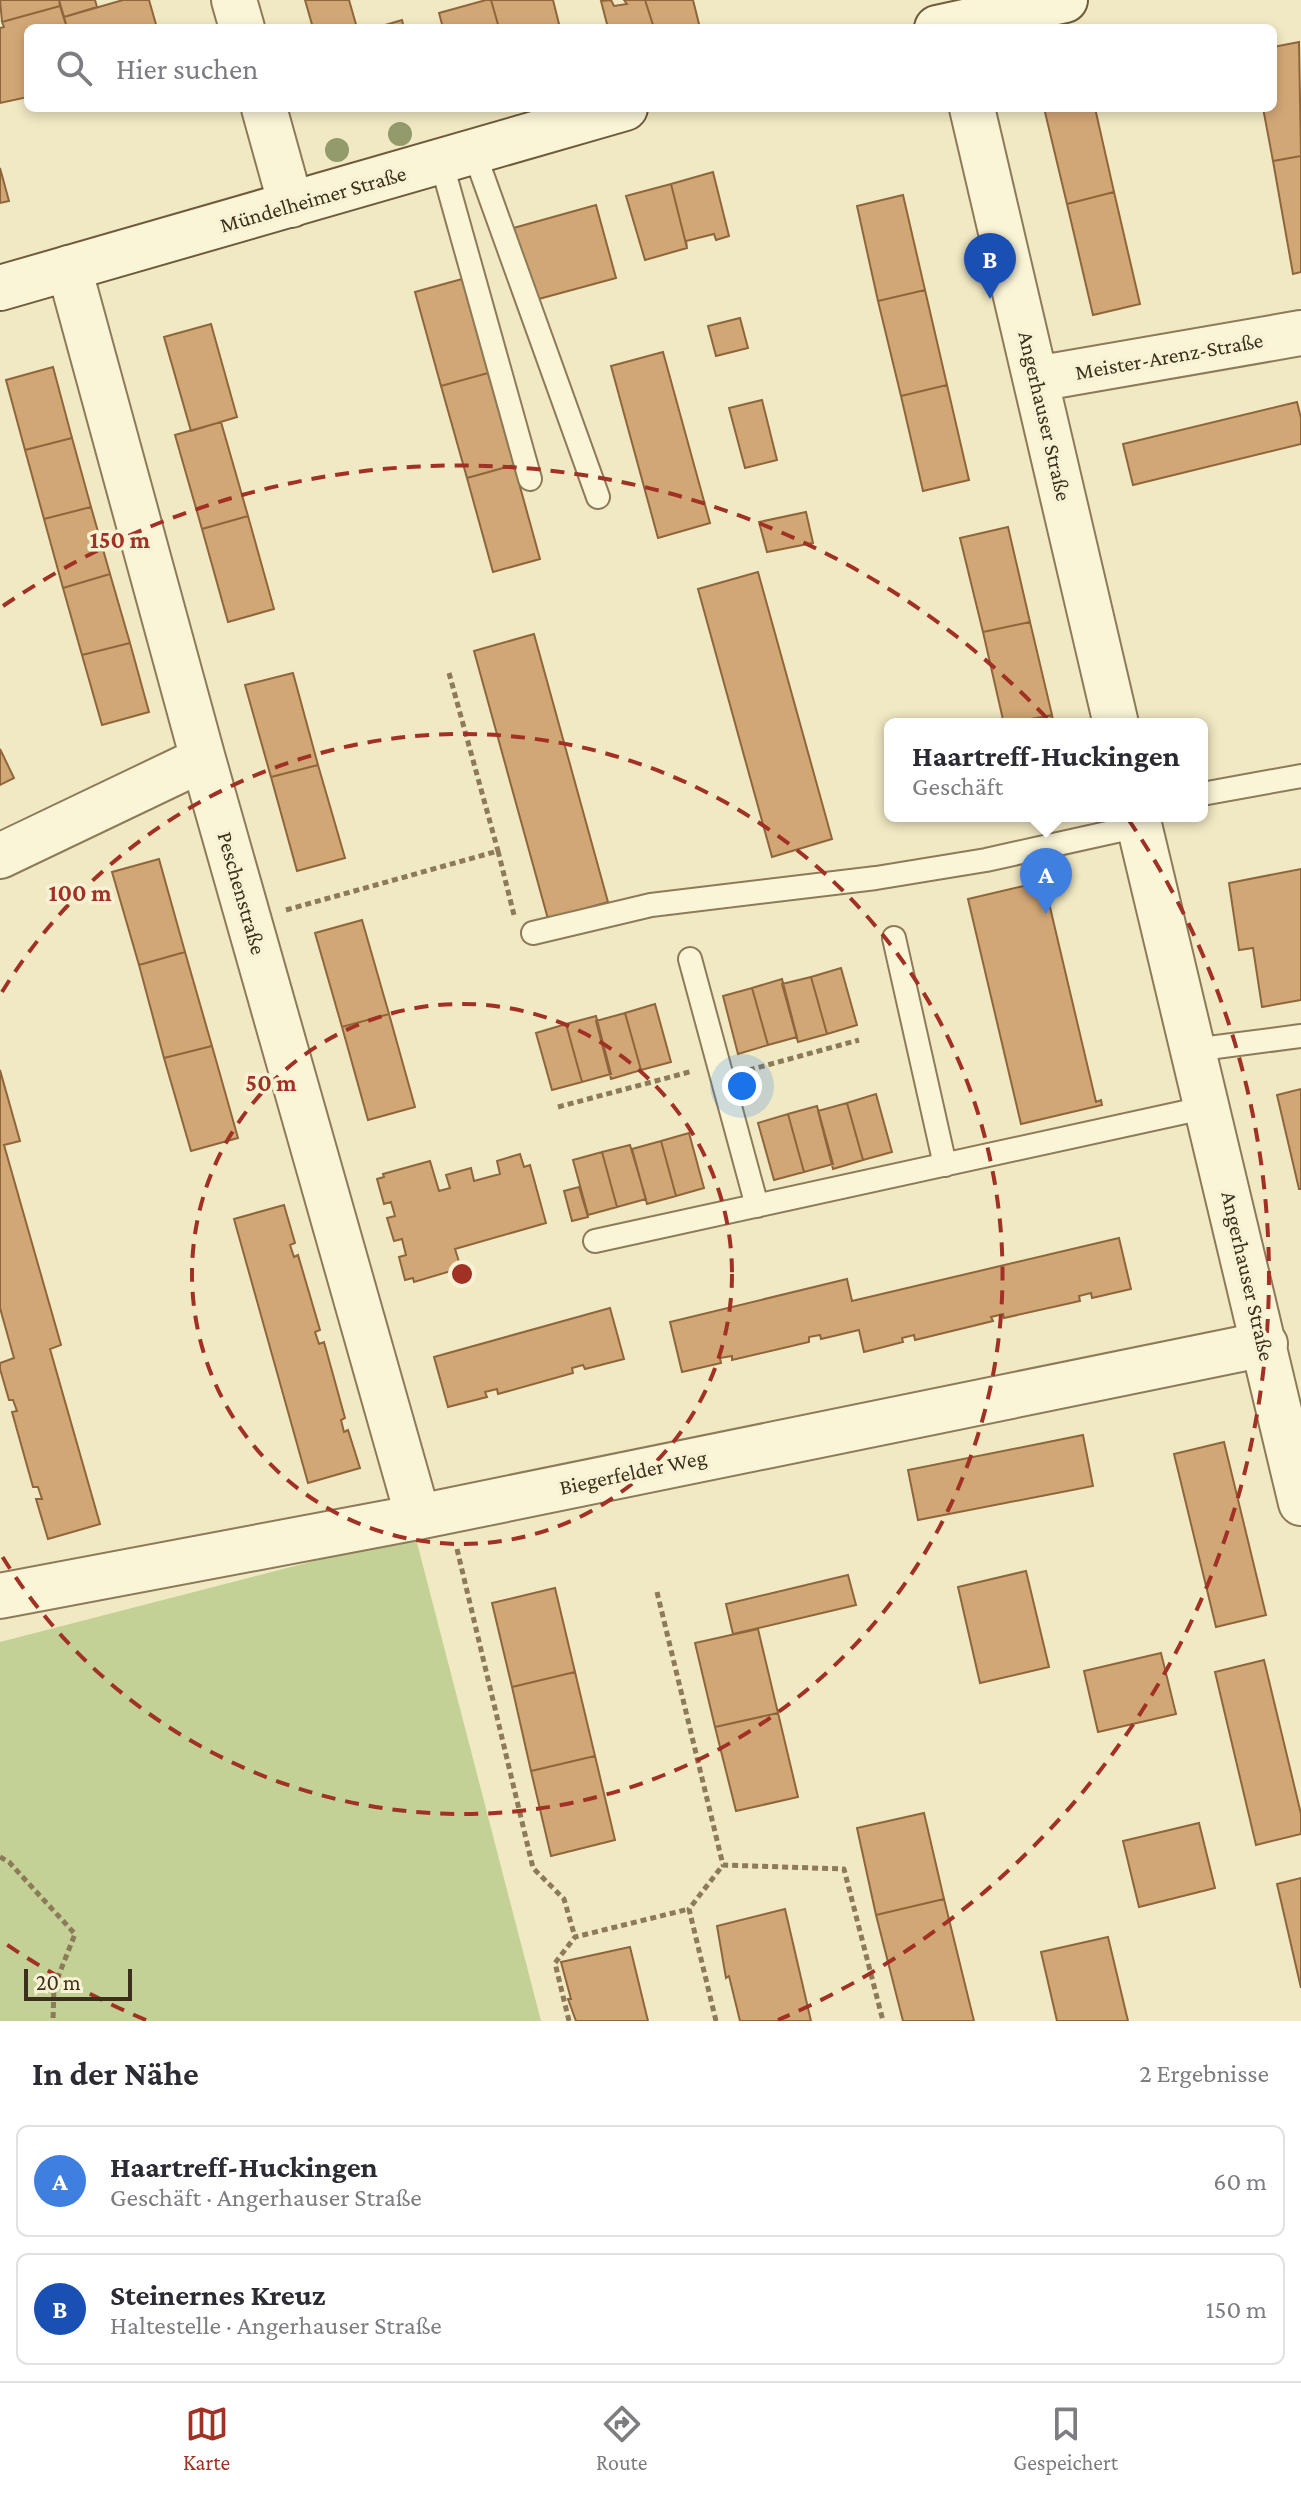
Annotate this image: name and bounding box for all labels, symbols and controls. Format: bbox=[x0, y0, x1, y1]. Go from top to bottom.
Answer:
search box bbox=[24, 24, 1277, 112]
icon: search bbox=[52, 46, 96, 90]
text: Hier suchen bbox=[116, 52, 258, 85]
street label: Mündelheimer Straße bbox=[217, 160, 409, 238]
pin: B bbox=[964, 233, 1016, 299]
street label: Meister-Arenz-Straße bbox=[1073, 327, 1265, 385]
street label: Angerhauser Straße bbox=[1013, 329, 1077, 503]
text: 150 m bbox=[90, 526, 151, 553]
popup bbox=[884, 718, 1208, 822]
text: Haartreff-Huckingen bbox=[912, 739, 1180, 772]
text: Geschäft bbox=[912, 772, 1003, 801]
street label: Peschenstraße bbox=[213, 829, 271, 957]
pin: A bbox=[1020, 848, 1072, 914]
text: 100 m bbox=[48, 879, 112, 906]
your location bbox=[722, 1066, 762, 1106]
text: 50 m bbox=[245, 1069, 297, 1096]
street label: Angerhauser Straße bbox=[1216, 1189, 1280, 1363]
centre of rings bbox=[448, 1260, 476, 1288]
street label: Biegerfelder Weg bbox=[557, 1444, 709, 1500]
scale bar bbox=[24, 1965, 132, 2001]
text: 20 m bbox=[36, 1970, 81, 1995]
text: In der Nähe bbox=[32, 2055, 199, 2092]
text: 2 Ergebnisse bbox=[1139, 2059, 1269, 2088]
text: Haartreff-Huckingen bbox=[110, 2150, 378, 2183]
text: A bbox=[52, 2167, 68, 2196]
text: 60 m bbox=[1213, 2167, 1267, 2196]
text: Geschäft · Angerhauser Straße bbox=[110, 2183, 422, 2212]
text: Steinernes Kreuz bbox=[110, 2278, 326, 2311]
text: B bbox=[52, 2295, 68, 2324]
text: 150 m bbox=[1206, 2295, 1267, 2324]
text: Haltestelle · Angerhauser Straße bbox=[110, 2311, 442, 2340]
tab: Karte bbox=[183, 2402, 230, 2475]
tab: Route bbox=[596, 2402, 647, 2475]
tab: Gespeichert bbox=[1013, 2402, 1118, 2475]

